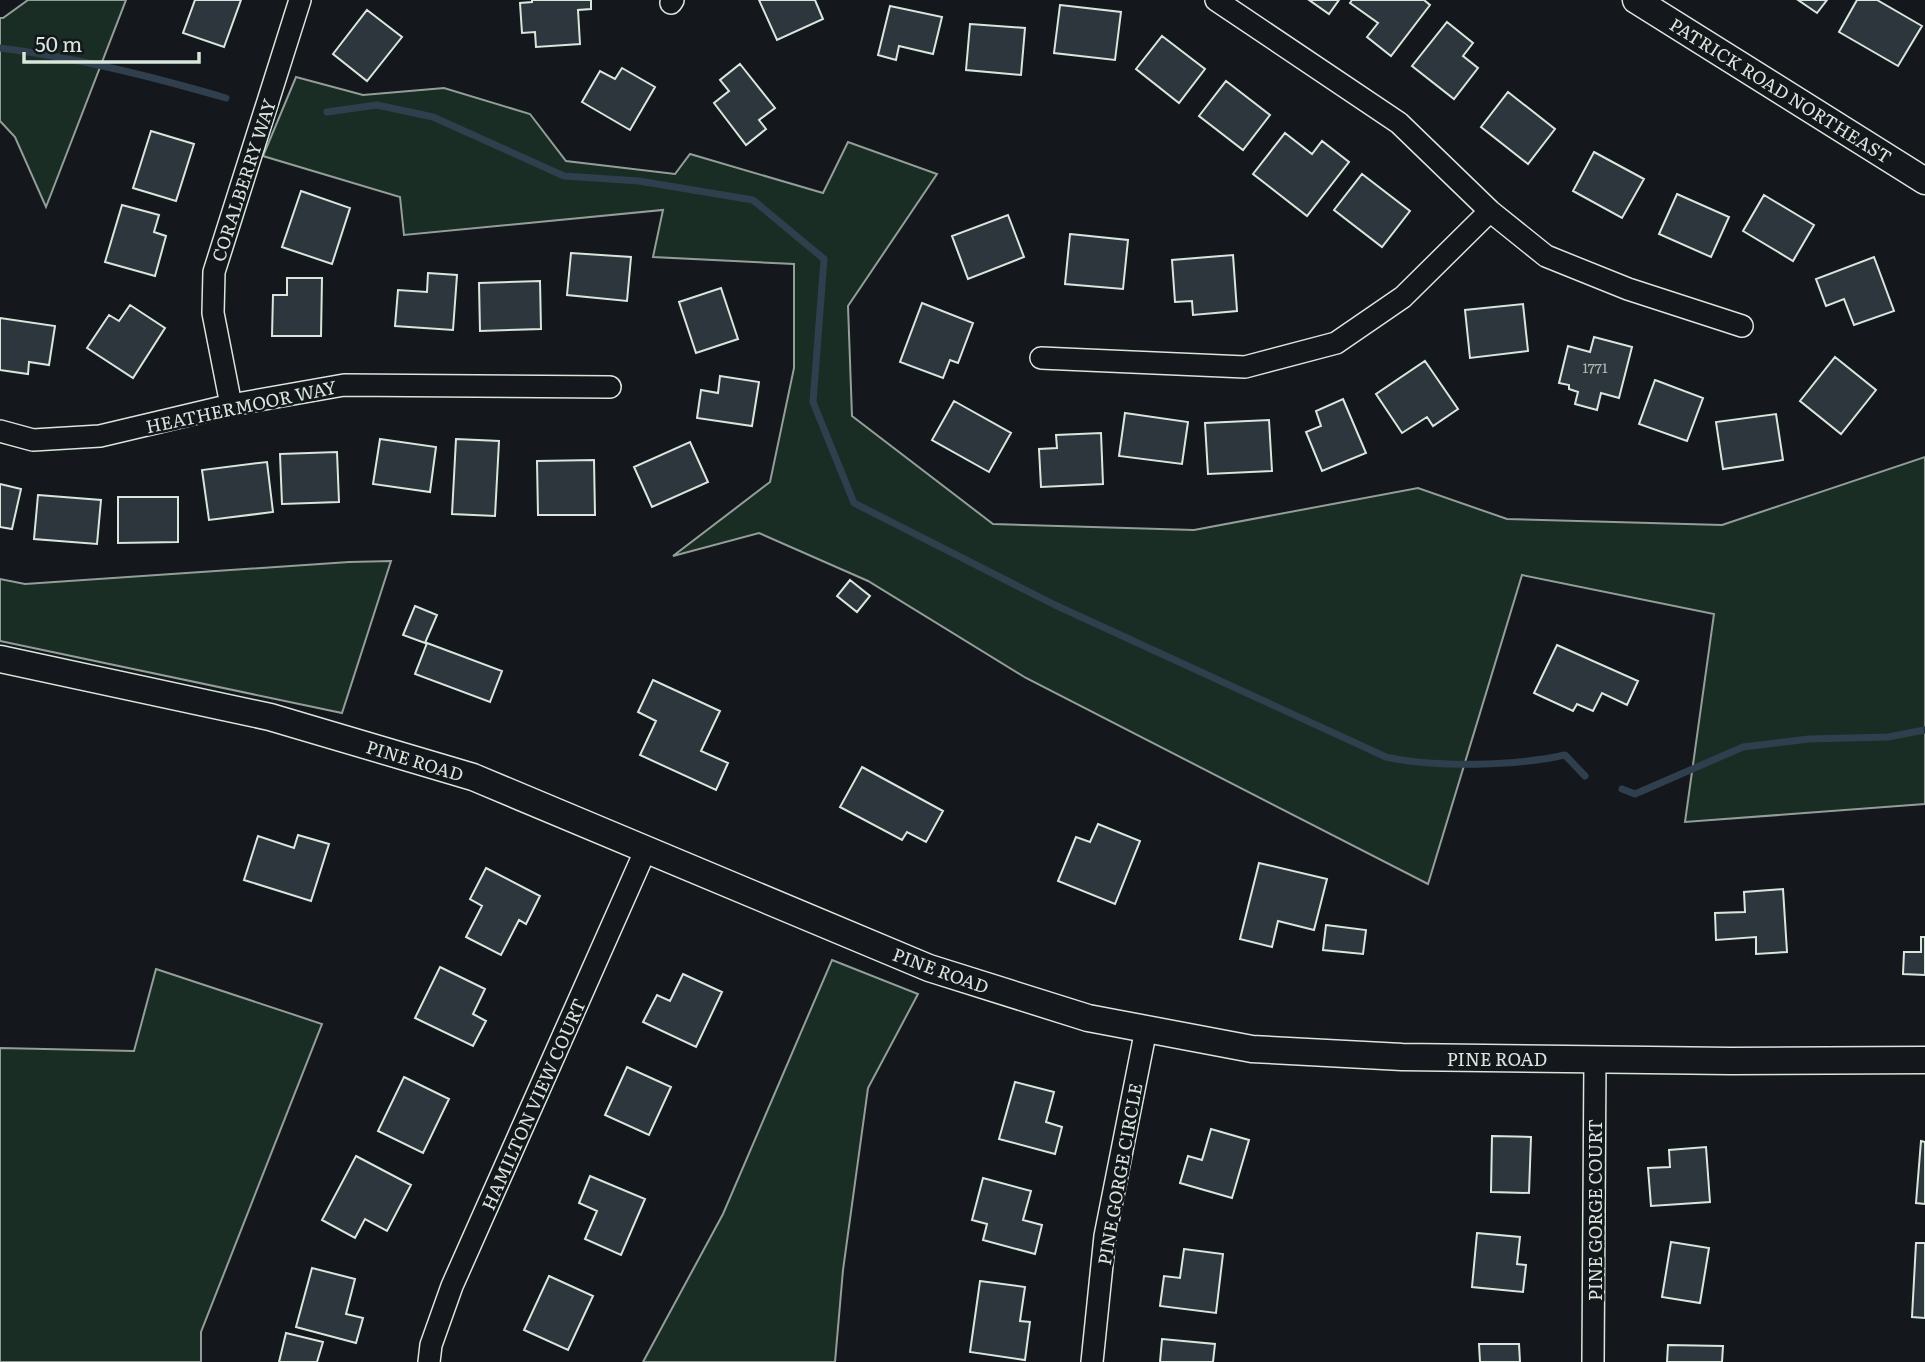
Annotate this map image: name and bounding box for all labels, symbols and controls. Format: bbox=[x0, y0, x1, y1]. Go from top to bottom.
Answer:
street label: PATRICK ROAD NORTHEAST bbox=[1665, 10, 1897, 170]
scale bar bbox=[24, 21, 200, 65]
text: 50 m bbox=[35, 27, 82, 58]
street label: CORALBERRY WAY bbox=[204, 95, 282, 265]
house number: 1771 bbox=[1582, 357, 1608, 377]
street label: HEATHERMOOR WAY bbox=[143, 373, 339, 439]
street label: PINE ROAD bbox=[363, 732, 467, 788]
street label: PINE ROAD bbox=[889, 940, 993, 1000]
street label: HAMILTON VIEW COURT bbox=[474, 994, 592, 1214]
street label: PINE ROAD bbox=[1447, 1045, 1547, 1072]
street label: PINE GORGE CIRCLE bbox=[1090, 1081, 1148, 1267]
street label: PINE GORGE COURT bbox=[1581, 1119, 1608, 1301]

